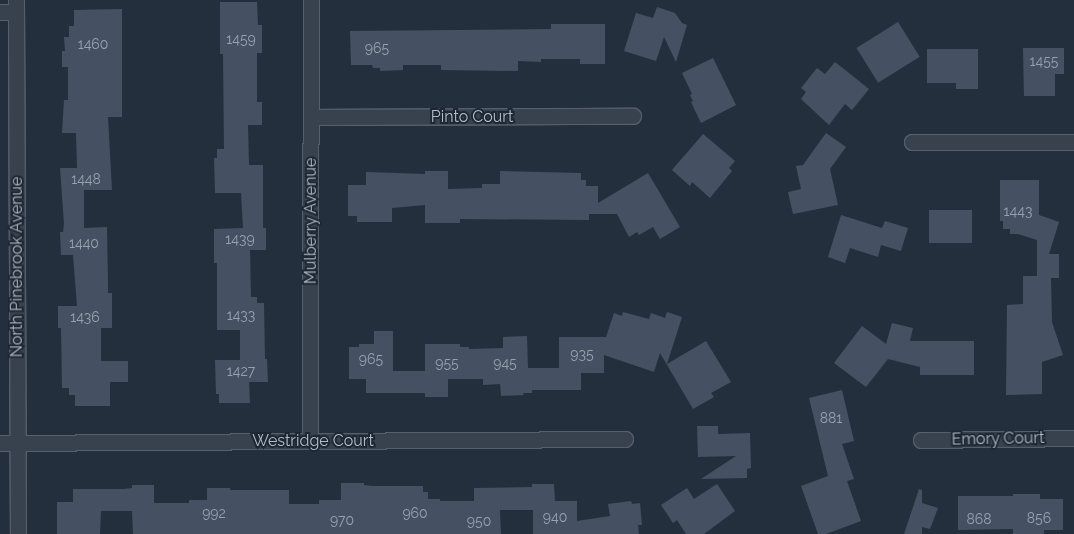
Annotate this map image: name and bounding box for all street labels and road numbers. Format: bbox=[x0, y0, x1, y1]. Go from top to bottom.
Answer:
street label: Pinto Court bbox=[431, 107, 513, 127]
street label: Mulberry Avenue bbox=[301, 157, 321, 285]
street label: North Pinebrook Avenue bbox=[7, 176, 27, 358]
street label: Emory Court bbox=[951, 429, 1045, 449]
street label: Westridge Court bbox=[252, 431, 374, 451]

